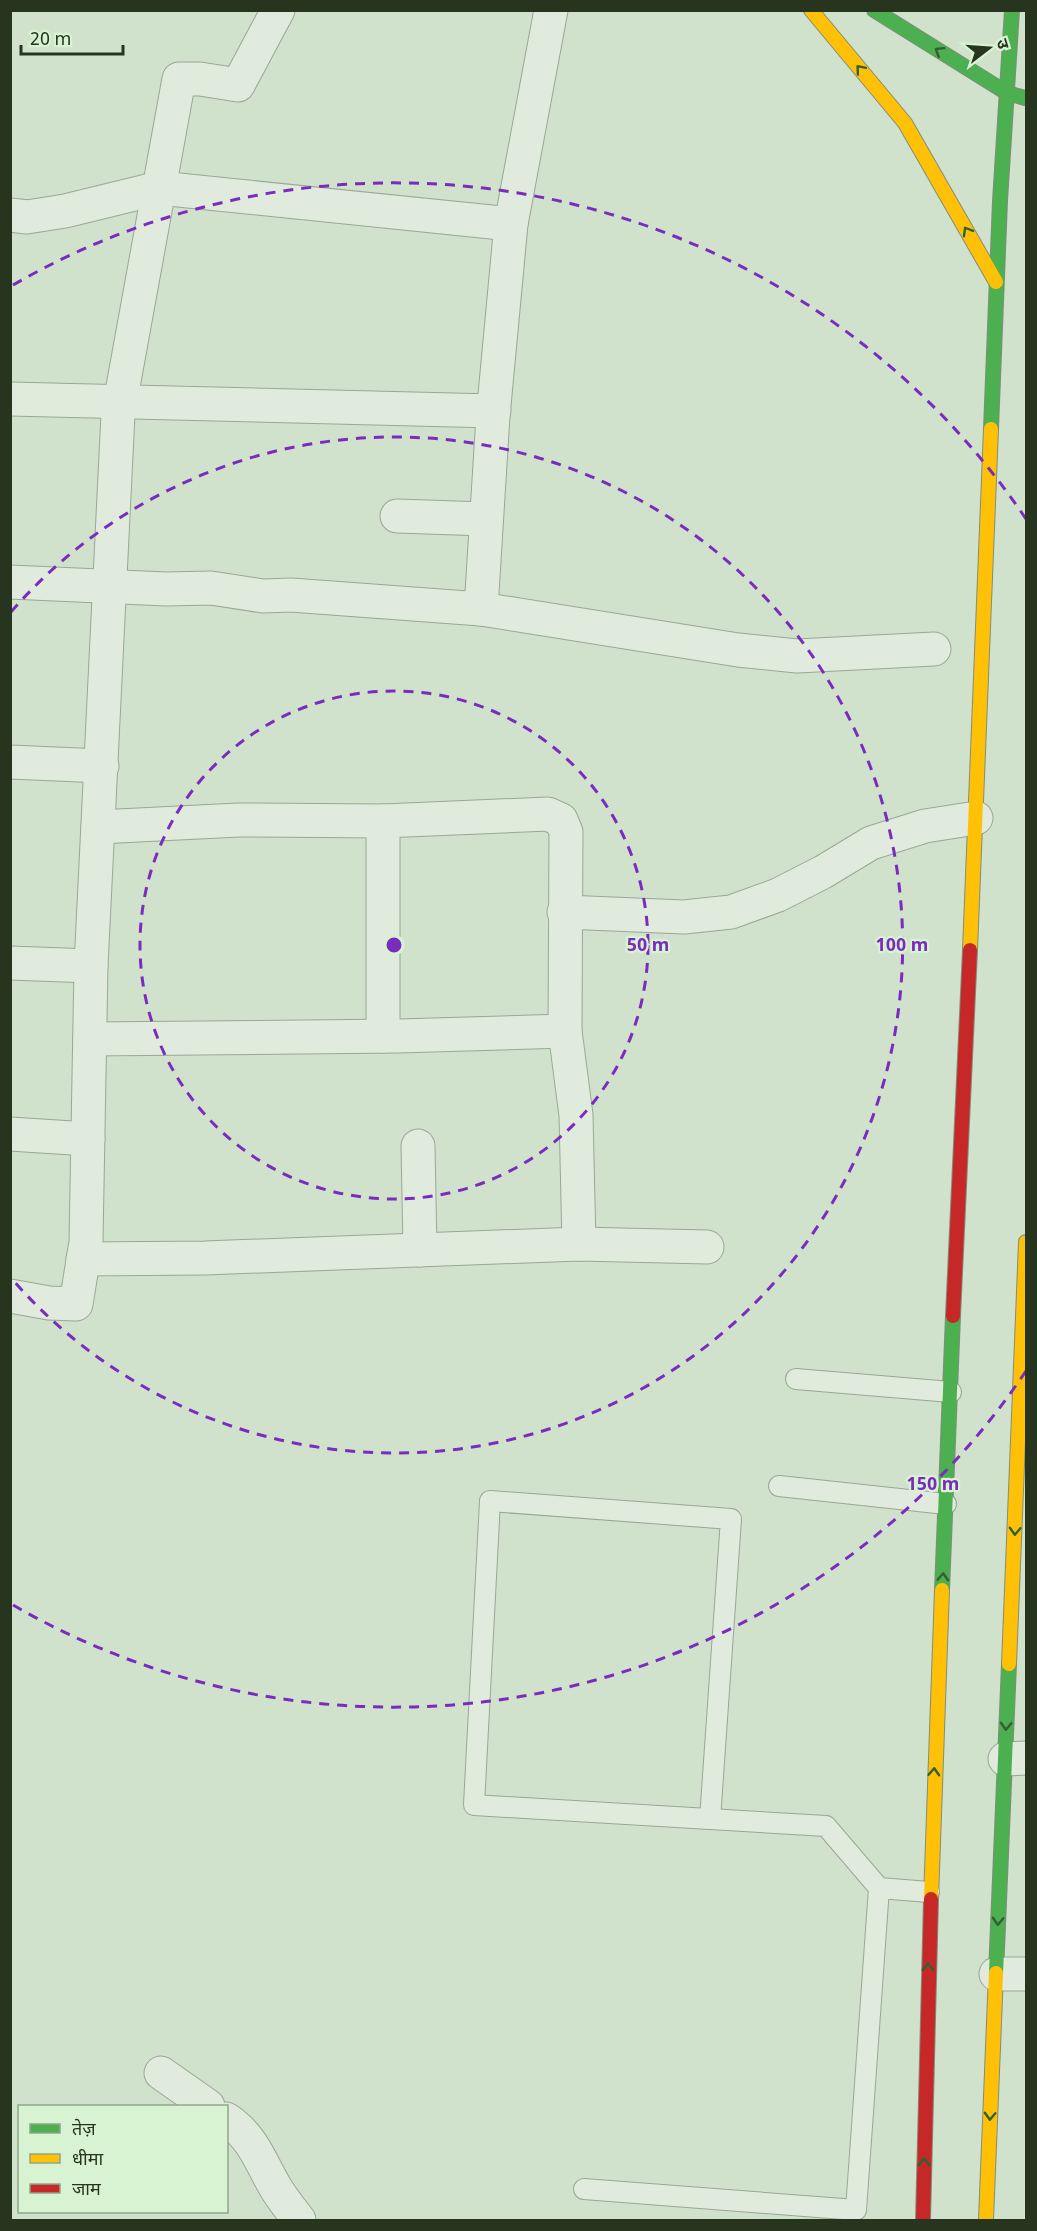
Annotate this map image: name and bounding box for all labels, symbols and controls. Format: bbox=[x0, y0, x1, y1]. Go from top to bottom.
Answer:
scale bar bbox=[21, 18, 123, 56]
north arrow bbox=[959, 18, 1019, 78]
text: 20 m bbox=[30, 29, 71, 52]
text: उ bbox=[990, 37, 1013, 52]
one-way arrow bbox=[935, 46, 945, 58]
one-way arrow bbox=[856, 65, 867, 76]
one-way arrow bbox=[963, 227, 974, 237]
centre of rings bbox=[384, 935, 404, 955]
text: 50 m bbox=[627, 935, 669, 958]
text: 100 m bbox=[876, 935, 928, 958]
text: 150 m bbox=[907, 1474, 959, 1497]
one-way arrow bbox=[1008, 1527, 1021, 1536]
one-way arrow bbox=[936, 1573, 949, 1582]
one-way arrow bbox=[1000, 1721, 1013, 1730]
one-way arrow bbox=[928, 1768, 941, 1777]
one-way arrow bbox=[992, 1916, 1005, 1925]
one-way arrow bbox=[921, 1963, 934, 1972]
legend bbox=[18, 2105, 228, 2213]
one-way arrow bbox=[984, 2111, 996, 2120]
text: तेज़ bbox=[72, 2118, 96, 2142]
text: धीमा bbox=[72, 2149, 103, 2172]
one-way arrow bbox=[918, 2158, 930, 2167]
text: जाम bbox=[72, 2179, 102, 2202]

